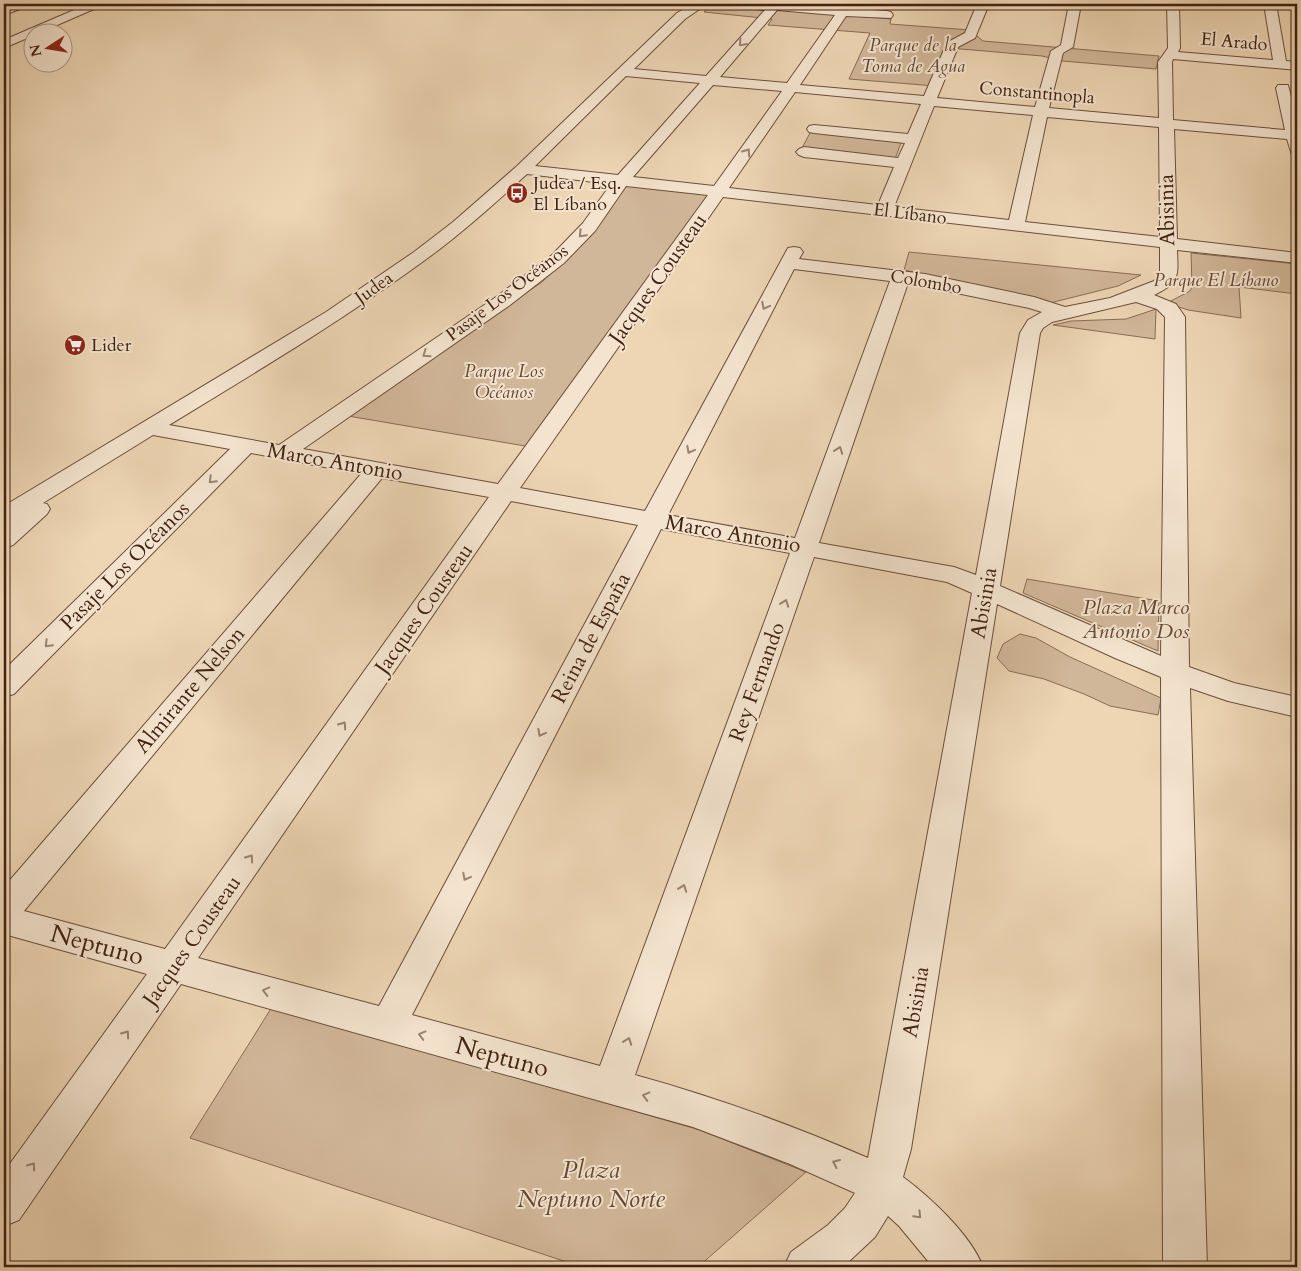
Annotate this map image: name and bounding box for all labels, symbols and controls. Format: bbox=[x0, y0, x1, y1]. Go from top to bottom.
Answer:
north arrow bbox=[22, 22, 72, 72]
street label: El Arado bbox=[1200, 27, 1269, 57]
park label: Parque de la Toma de Agua bbox=[861, 33, 965, 79]
one-way arrow bbox=[739, 38, 748, 47]
text: N bbox=[25, 43, 46, 59]
street label: Constantinopla bbox=[978, 75, 1096, 111]
one-way arrow bbox=[741, 148, 750, 157]
place label: Judea / Esq. El Líbano bbox=[530, 171, 621, 217]
street label: Abisinia bbox=[1152, 174, 1182, 246]
bus stop icon: Judea / Esq. El Líbano bbox=[505, 181, 529, 205]
street label: El Líbano bbox=[872, 197, 948, 231]
street label: Jacques Cousteau bbox=[600, 208, 714, 353]
one-way arrow bbox=[579, 228, 588, 237]
street label: Pasaje Los Océanos bbox=[441, 239, 573, 347]
street label: Colombo bbox=[888, 263, 964, 301]
street label: Judea bbox=[347, 266, 398, 312]
park label: Parque El Líbano bbox=[1154, 268, 1278, 293]
one-way arrow bbox=[762, 301, 772, 310]
supermarket icon: Lider bbox=[63, 333, 87, 357]
place label: Lider bbox=[91, 333, 132, 358]
one-way arrow bbox=[422, 348, 432, 357]
park label: Parque Los Océanos bbox=[464, 359, 544, 405]
street label: Marco Antonio bbox=[265, 436, 405, 488]
one-way arrow bbox=[686, 445, 696, 454]
one-way arrow bbox=[833, 446, 843, 455]
one-way arrow bbox=[209, 474, 218, 483]
street label: Pasaje Los Océanos bbox=[54, 495, 196, 637]
street label: Marco Antonio bbox=[663, 508, 803, 560]
street label: Jacques Cousteau bbox=[366, 538, 480, 683]
street label: Abisinia bbox=[963, 565, 1005, 641]
street label: Reina de España bbox=[544, 568, 638, 708]
park label: Plaza Marco Antonio Dos bbox=[1081, 593, 1190, 646]
one-way arrow bbox=[779, 599, 789, 608]
street label: Rey Fernando bbox=[722, 618, 792, 746]
street label: Almirante Nelson bbox=[128, 620, 252, 760]
one-way arrow bbox=[44, 638, 53, 647]
one-way arrow bbox=[337, 721, 346, 731]
one-way arrow bbox=[537, 728, 547, 737]
one-way arrow bbox=[244, 854, 253, 864]
street label: Jacques Cousteau bbox=[134, 870, 248, 1015]
one-way arrow bbox=[462, 872, 472, 881]
one-way arrow bbox=[677, 884, 687, 893]
street label: Neptuno bbox=[47, 916, 147, 974]
street label: Abisinia bbox=[895, 964, 937, 1040]
one-way arrow bbox=[262, 987, 270, 997]
street label: Neptuno bbox=[452, 1028, 552, 1086]
one-way arrow bbox=[120, 1030, 129, 1040]
one-way arrow bbox=[419, 1030, 427, 1040]
one-way arrow bbox=[622, 1037, 632, 1046]
one-way arrow bbox=[642, 1091, 651, 1102]
park label: Plaza Neptuno Norte bbox=[517, 1153, 665, 1216]
one-way arrow bbox=[832, 1159, 841, 1170]
one-way arrow bbox=[26, 1163, 35, 1172]
one-way arrow bbox=[912, 1209, 921, 1218]

